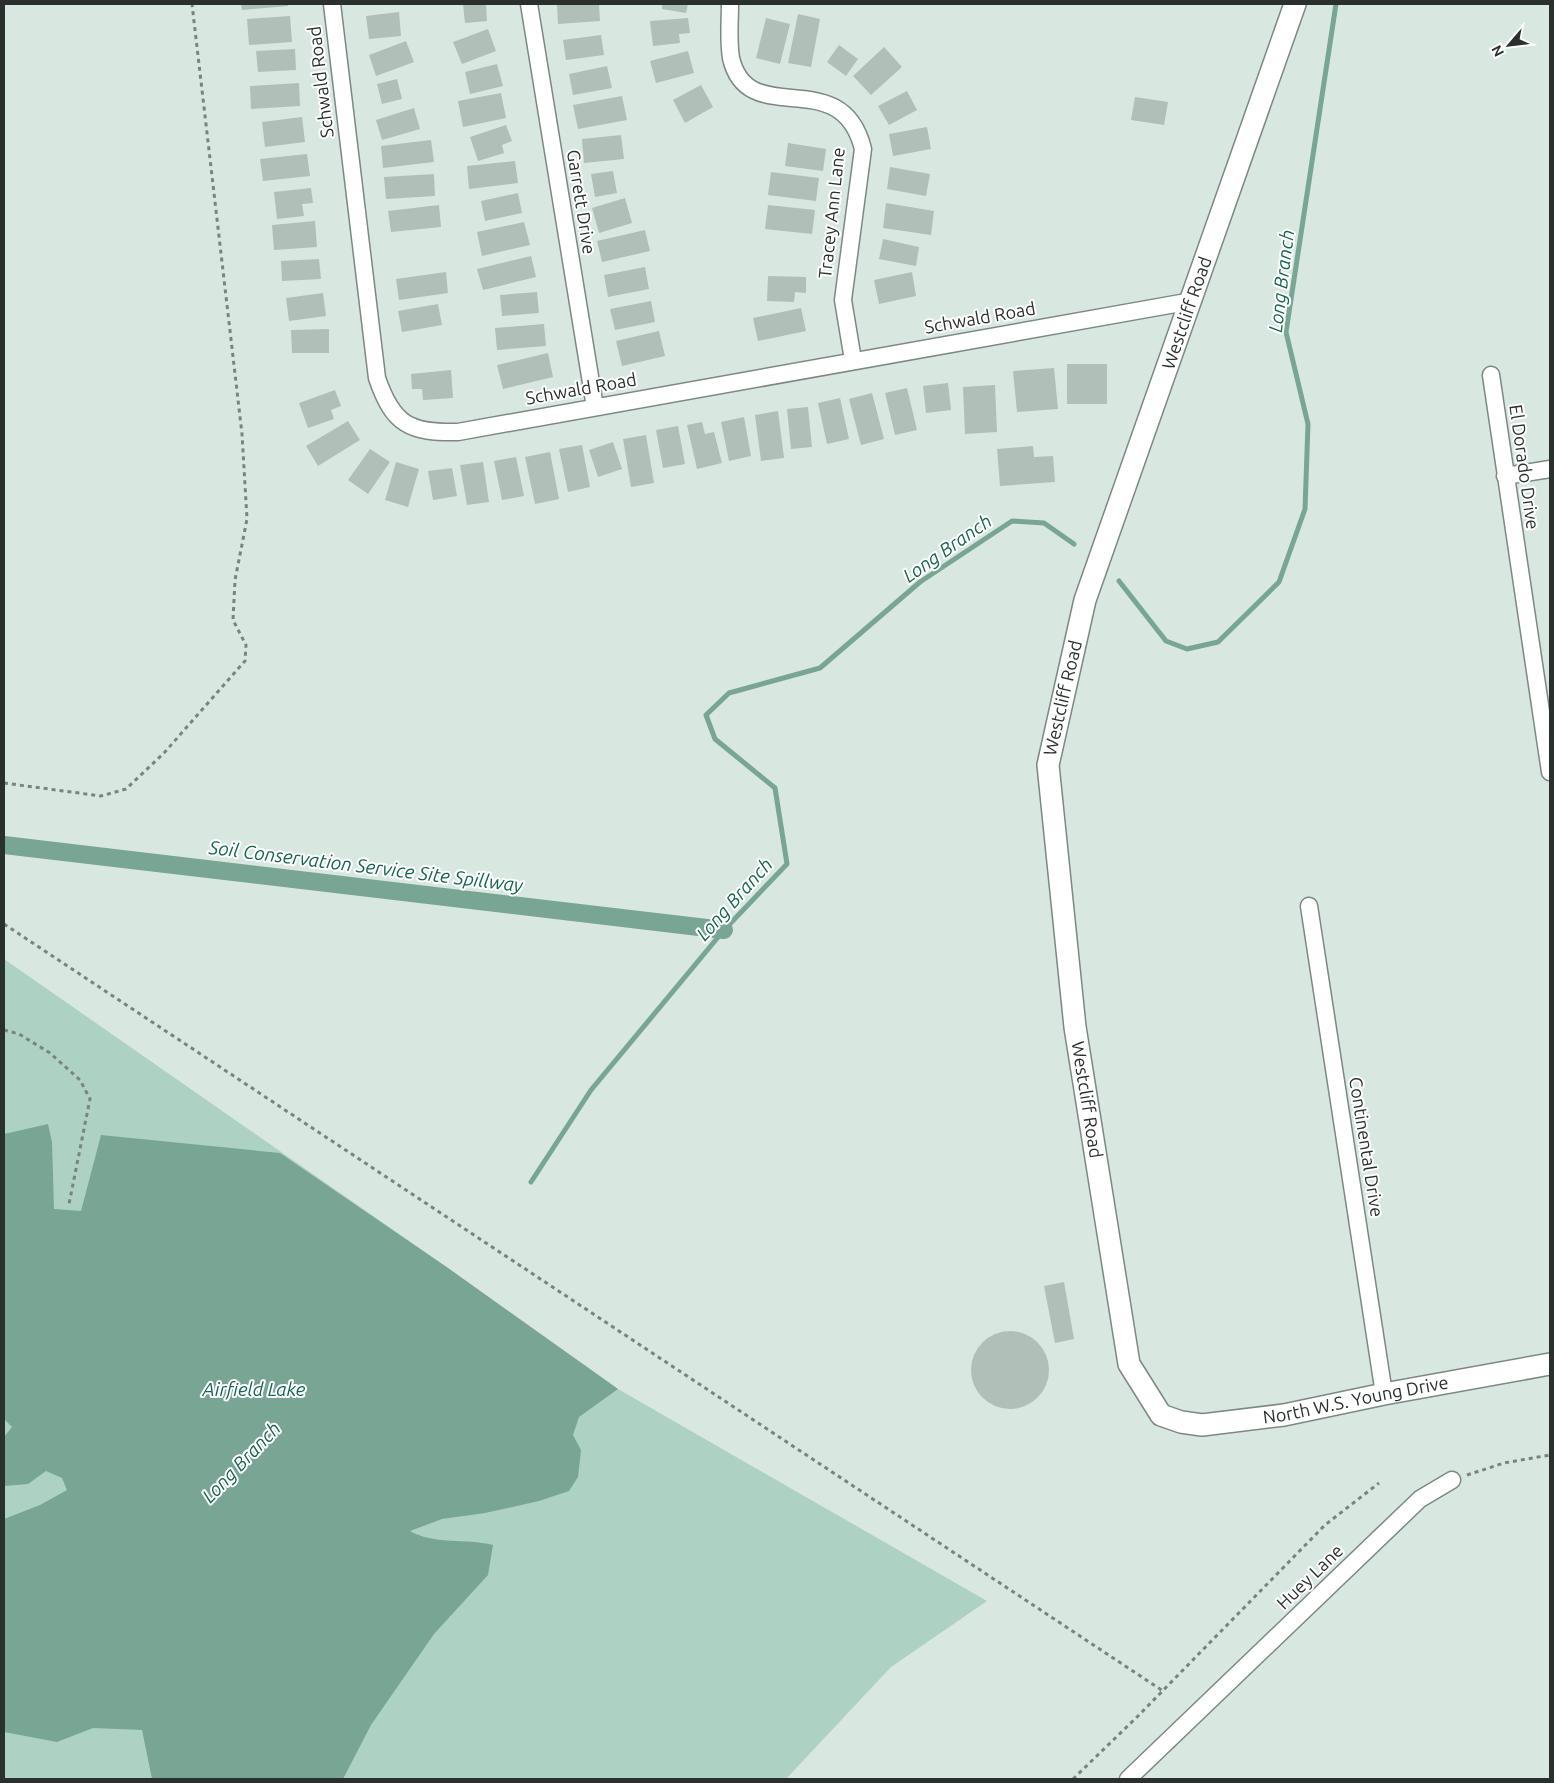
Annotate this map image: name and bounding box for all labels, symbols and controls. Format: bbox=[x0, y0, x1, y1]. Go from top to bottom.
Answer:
north arrow bbox=[1484, 20, 1534, 70]
street label: Schwald Road bbox=[303, 25, 337, 139]
text: N bbox=[1488, 43, 1507, 59]
street label: Tracey Ann Lane bbox=[814, 146, 848, 279]
street label: Garrett Drive bbox=[564, 148, 600, 256]
water label: Long Branch bbox=[1264, 228, 1298, 334]
street label: Westcliff Road bbox=[1157, 254, 1215, 372]
street label: Schwald Road bbox=[923, 297, 1037, 337]
street label: Schwald Road bbox=[524, 368, 638, 408]
street label: El Dorado Drive bbox=[1506, 403, 1544, 531]
water label: Long Branch bbox=[898, 509, 996, 587]
street label: Westcliff Road bbox=[1039, 638, 1085, 757]
water label: Soil Conservation Service Site Spillway bbox=[207, 836, 525, 896]
water label: Long Branch bbox=[691, 853, 777, 945]
street label: Westcliff Road bbox=[1068, 1040, 1107, 1159]
street label: Continental Drive bbox=[1346, 1075, 1388, 1218]
street label: North W.S. Young Drive bbox=[1262, 1372, 1450, 1427]
water label: Airfield Lake bbox=[202, 1378, 306, 1400]
water label: Long Branch bbox=[197, 1417, 285, 1507]
street label: Huey Lane bbox=[1272, 1540, 1347, 1613]

